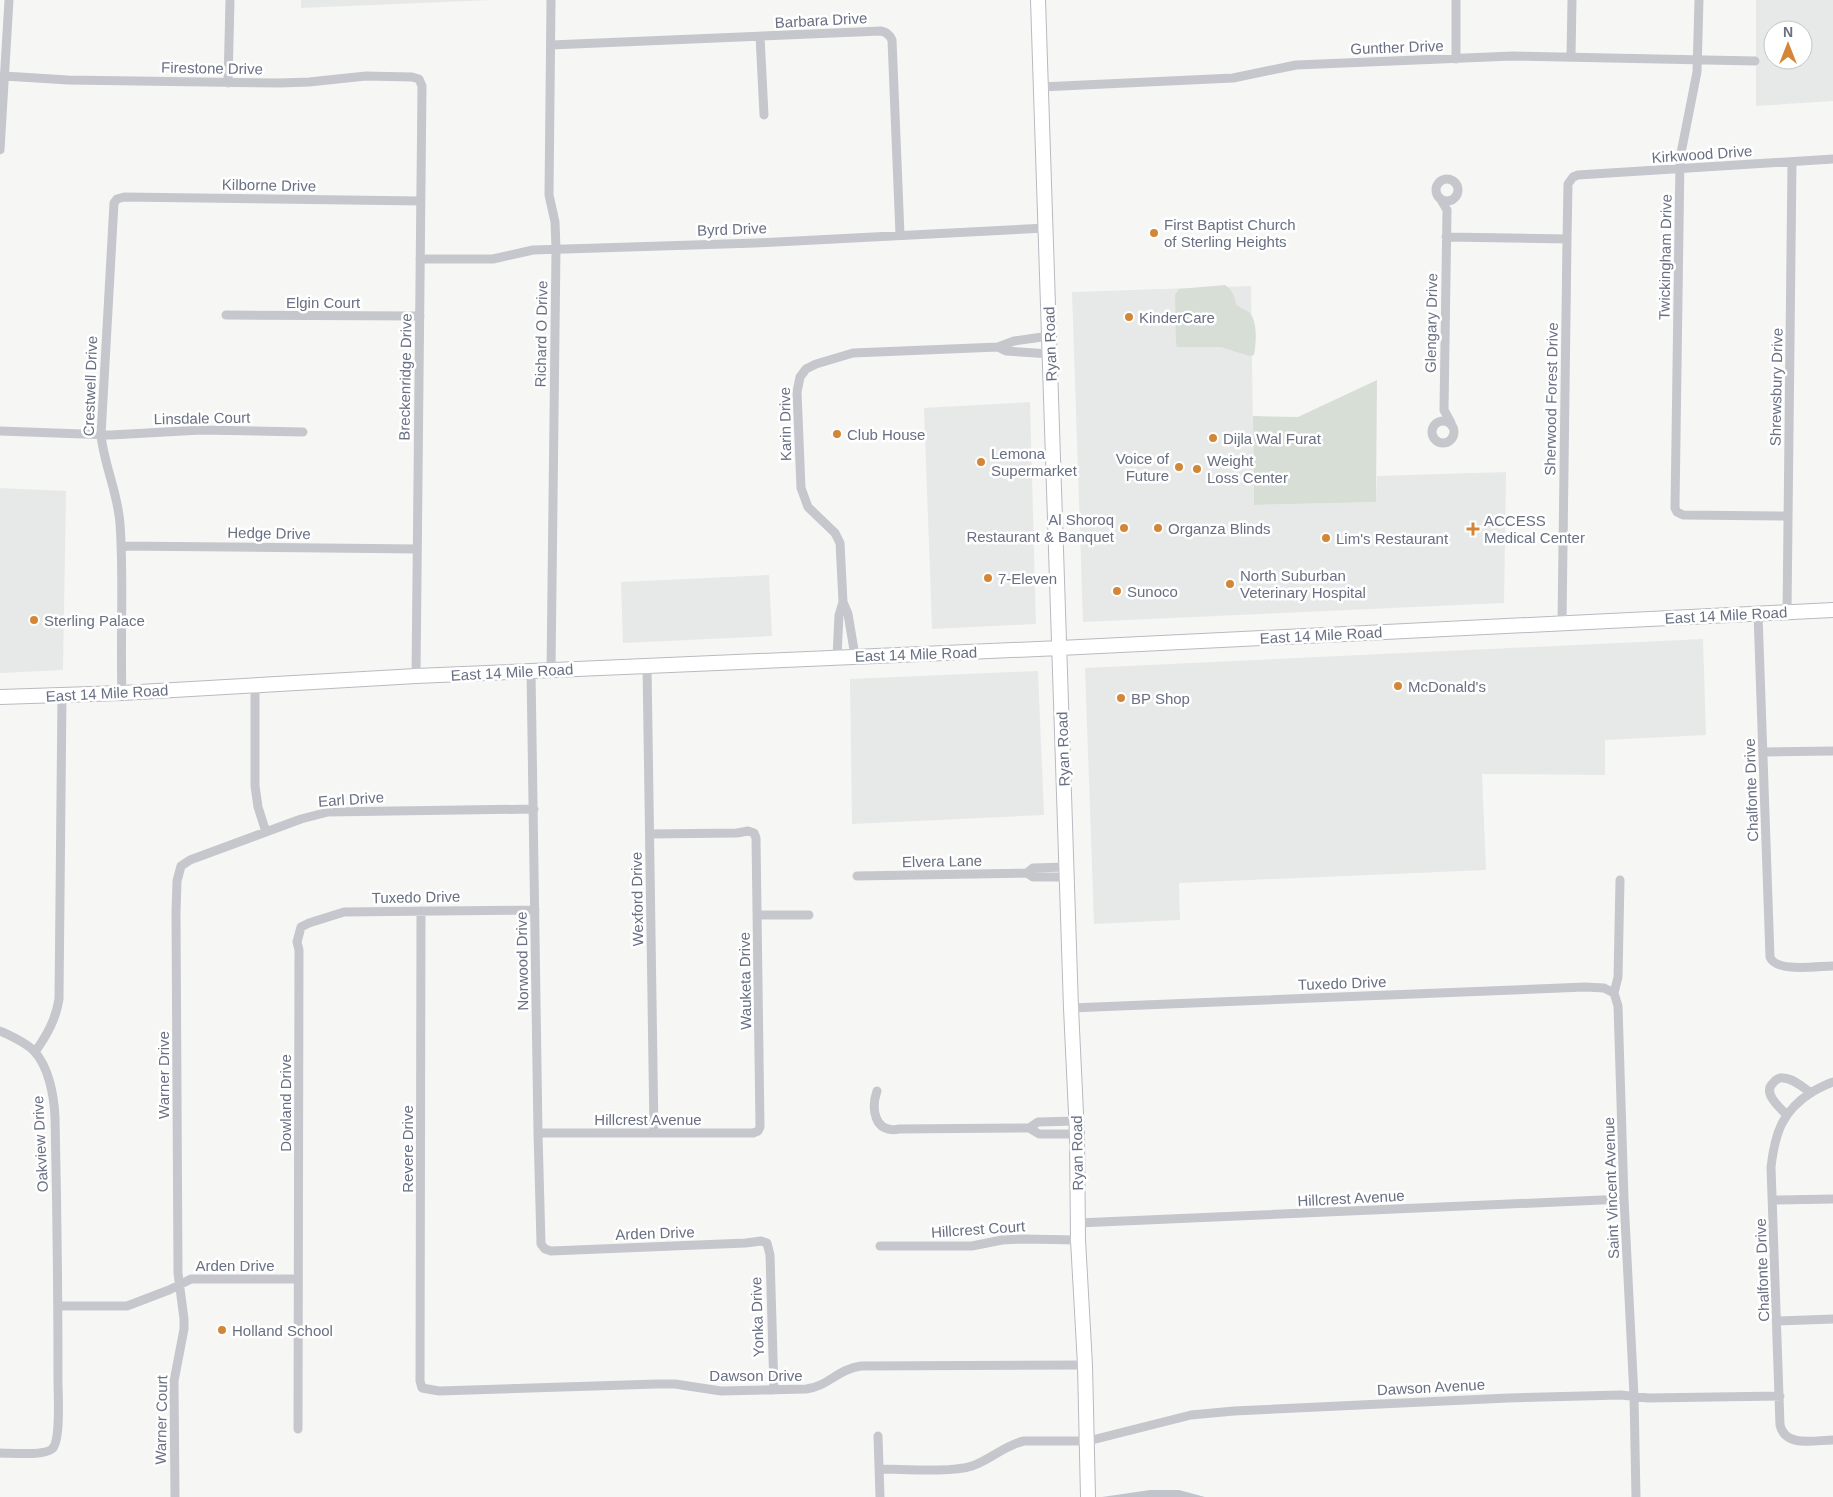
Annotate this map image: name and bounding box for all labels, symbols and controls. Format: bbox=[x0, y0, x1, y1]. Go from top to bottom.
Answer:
street label: Barbara Drive bbox=[774, 9, 868, 31]
north arrow bbox=[1763, 20, 1813, 70]
text: N bbox=[1783, 24, 1793, 40]
street label: Gunther Drive bbox=[1350, 37, 1444, 57]
street label: Firestone Drive bbox=[161, 59, 263, 77]
street label: Kirkwood Drive bbox=[1651, 142, 1753, 166]
street label: Kilborne Drive bbox=[222, 176, 316, 194]
street label: Twickingham Drive bbox=[1655, 194, 1675, 320]
place label: First Baptist Church of Sterling Heights bbox=[1164, 216, 1296, 250]
street label: Byrd Drive bbox=[697, 219, 767, 239]
marker: First Baptist Church of Sterling Heights bbox=[1148, 227, 1160, 239]
street label: Glengary Drive bbox=[1422, 273, 1440, 373]
street label: Richard O Drive bbox=[532, 281, 550, 387]
street label: Elgin Court bbox=[286, 294, 361, 311]
street label: Ryan Road bbox=[1040, 306, 1060, 382]
place label: KinderCare bbox=[1139, 309, 1215, 326]
marker: KinderCare bbox=[1123, 311, 1135, 323]
street label: Breckenridge Drive bbox=[395, 313, 415, 441]
street label: Sherwood Forest Drive bbox=[1541, 322, 1561, 476]
street label: Shrewsbury Drive bbox=[1766, 328, 1786, 446]
street label: Crestwell Drive bbox=[80, 335, 100, 437]
street label: Karin Drive bbox=[776, 387, 794, 461]
street label: Linsdale Court bbox=[153, 409, 251, 427]
place label: Club House bbox=[847, 426, 925, 443]
marker: Club House bbox=[831, 428, 843, 440]
place label: Dijla Wal Furat bbox=[1223, 430, 1322, 447]
marker: Dijla Wal Furat bbox=[1207, 432, 1219, 444]
place label: Lemona Supermarket bbox=[991, 445, 1078, 479]
place label: Voice of Future bbox=[1116, 450, 1170, 484]
place label: Weight Loss Center bbox=[1207, 452, 1288, 486]
marker: Lemona Supermarket bbox=[975, 456, 987, 468]
marker: Voice of Future bbox=[1173, 461, 1185, 473]
marker: Weight Loss Center bbox=[1191, 463, 1203, 475]
place label: Al Shoroq Restaurant & Banquet bbox=[966, 511, 1115, 545]
place label: ACCESS Medical Center bbox=[1484, 512, 1585, 546]
place label: Organza Blinds bbox=[1168, 520, 1271, 537]
marker: Al Shoroq Restaurant & Banquet bbox=[1118, 522, 1130, 534]
marker: Organza Blinds bbox=[1152, 522, 1164, 534]
marker: ACCESS Medical Center bbox=[1466, 522, 1480, 536]
street label: Hedge Drive bbox=[227, 524, 311, 542]
place label: Lim's Restaurant bbox=[1336, 530, 1449, 547]
marker: Lim's Restaurant bbox=[1320, 532, 1332, 544]
place label: North Suburban Veterinary Hospital bbox=[1240, 567, 1366, 601]
place label: 7-Eleven bbox=[998, 570, 1057, 587]
marker: 7-Eleven bbox=[982, 572, 994, 584]
marker: North Suburban Veterinary Hospital bbox=[1224, 578, 1236, 590]
place label: Sunoco bbox=[1127, 583, 1178, 600]
marker: Sunoco bbox=[1111, 585, 1123, 597]
street label: East 14 Mile Road bbox=[1664, 603, 1788, 627]
place label: Sterling Palace bbox=[44, 612, 145, 629]
marker: Sterling Palace bbox=[28, 614, 40, 626]
street label: East 14 Mile Road bbox=[1259, 623, 1383, 647]
street label: East 14 Mile Road bbox=[854, 643, 978, 665]
street label: East 14 Mile Road bbox=[450, 660, 574, 684]
place label: McDonald's bbox=[1408, 678, 1486, 695]
marker: McDonald's bbox=[1392, 680, 1404, 692]
street label: East 14 Mile Road bbox=[45, 681, 169, 705]
place label: BP Shop bbox=[1131, 690, 1190, 707]
marker: BP Shop bbox=[1115, 692, 1127, 704]
street label: Ryan Road bbox=[1053, 711, 1073, 787]
street label: Chalfonte Drive bbox=[1741, 738, 1761, 842]
street label: Earl Drive bbox=[318, 788, 384, 810]
street label: Wexford Drive bbox=[628, 851, 646, 947]
street label: Elvera Lane bbox=[902, 852, 982, 870]
street label: Tuxedo Drive bbox=[372, 888, 460, 906]
street label: Norwood Drive bbox=[513, 911, 531, 1011]
street label: Wauketa Drive bbox=[736, 932, 754, 1030]
street label: Tuxedo Drive bbox=[1297, 973, 1387, 993]
street label: Warner Drive bbox=[155, 1031, 172, 1119]
street label: Dowland Drive bbox=[277, 1054, 294, 1152]
street label: Oakview Drive bbox=[29, 1095, 51, 1193]
street label: Revere Drive bbox=[399, 1105, 416, 1193]
street label: Hillcrest Avenue bbox=[594, 1111, 702, 1128]
street label: Ryan Road bbox=[1068, 1115, 1086, 1191]
street label: Saint Vincent Avenue bbox=[1600, 1117, 1622, 1259]
street label: Hillcrest Avenue bbox=[1297, 1187, 1405, 1209]
street label: Hillcrest Court bbox=[930, 1217, 1026, 1241]
street label: Chalfonte Drive bbox=[1752, 1218, 1772, 1322]
street label: Arden Drive bbox=[615, 1223, 695, 1243]
street label: Arden Drive bbox=[195, 1257, 275, 1274]
street label: Yonka Drive bbox=[747, 1277, 767, 1357]
place label: Holland School bbox=[232, 1322, 333, 1339]
marker: Holland School bbox=[216, 1324, 228, 1336]
street label: Dawson Drive bbox=[709, 1367, 803, 1384]
street label: Warner Court bbox=[152, 1374, 170, 1465]
street label: Dawson Avenue bbox=[1377, 1376, 1485, 1398]

